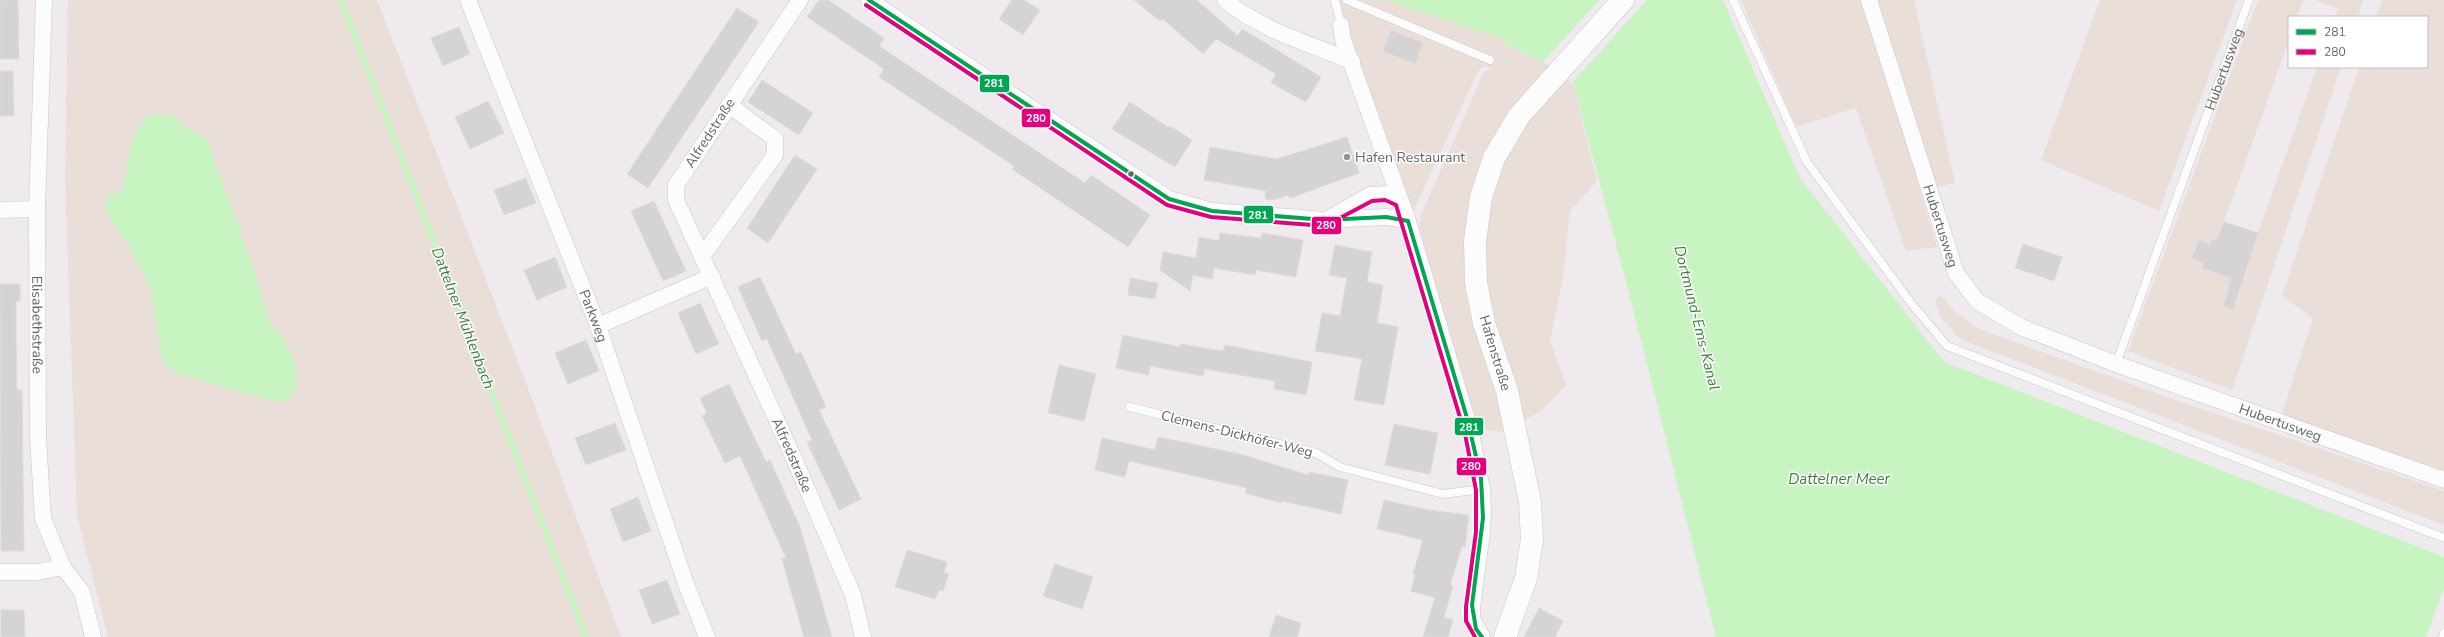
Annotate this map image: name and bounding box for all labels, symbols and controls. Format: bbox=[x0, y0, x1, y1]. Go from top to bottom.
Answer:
legend bbox=[2288, 16, 2428, 68]
text: 281 bbox=[2324, 24, 2346, 40]
street label: Hubertusweg bbox=[2200, 25, 2247, 113]
text: 280 bbox=[2324, 44, 2346, 60]
line badge: 281 bbox=[979, 74, 1010, 93]
text: 281 bbox=[984, 76, 1004, 91]
street label: Alfredstraße bbox=[680, 95, 740, 171]
line badge: 280 bbox=[1021, 108, 1051, 128]
text: 280 bbox=[1026, 111, 1046, 126]
place label: Hafen Restaurant bbox=[1355, 148, 1465, 167]
marker: Hafen Restaurant bbox=[1342, 152, 1352, 162]
unlabelled marker bbox=[1126, 169, 1136, 179]
street label: Hubertusweg bbox=[1919, 182, 1963, 270]
line badge: 281 bbox=[1243, 205, 1274, 224]
text: 281 bbox=[1248, 208, 1268, 223]
line badge: 280 bbox=[1311, 216, 1342, 235]
text: 280 bbox=[1316, 218, 1336, 233]
water label: Dortmund-Ems-Kanal bbox=[1669, 243, 1725, 393]
water label: Dattelner Mühlenbach bbox=[427, 244, 499, 392]
street label: Elisabethstraße bbox=[28, 276, 47, 374]
street label: Parkweg bbox=[575, 287, 612, 345]
street label: Hafenstraße bbox=[1475, 313, 1515, 393]
street label: Hubertusweg bbox=[2237, 399, 2324, 445]
street label: Clemens-Dickhöfer-Weg bbox=[1159, 406, 1315, 462]
street label: Alfredstraße bbox=[767, 415, 817, 495]
line badge: 281 bbox=[1454, 417, 1484, 436]
text: 281 bbox=[1459, 420, 1479, 435]
line badge: 280 bbox=[1456, 457, 1487, 476]
text: 280 bbox=[1461, 459, 1481, 474]
water label: Dattelner Meer bbox=[1788, 469, 1890, 489]

